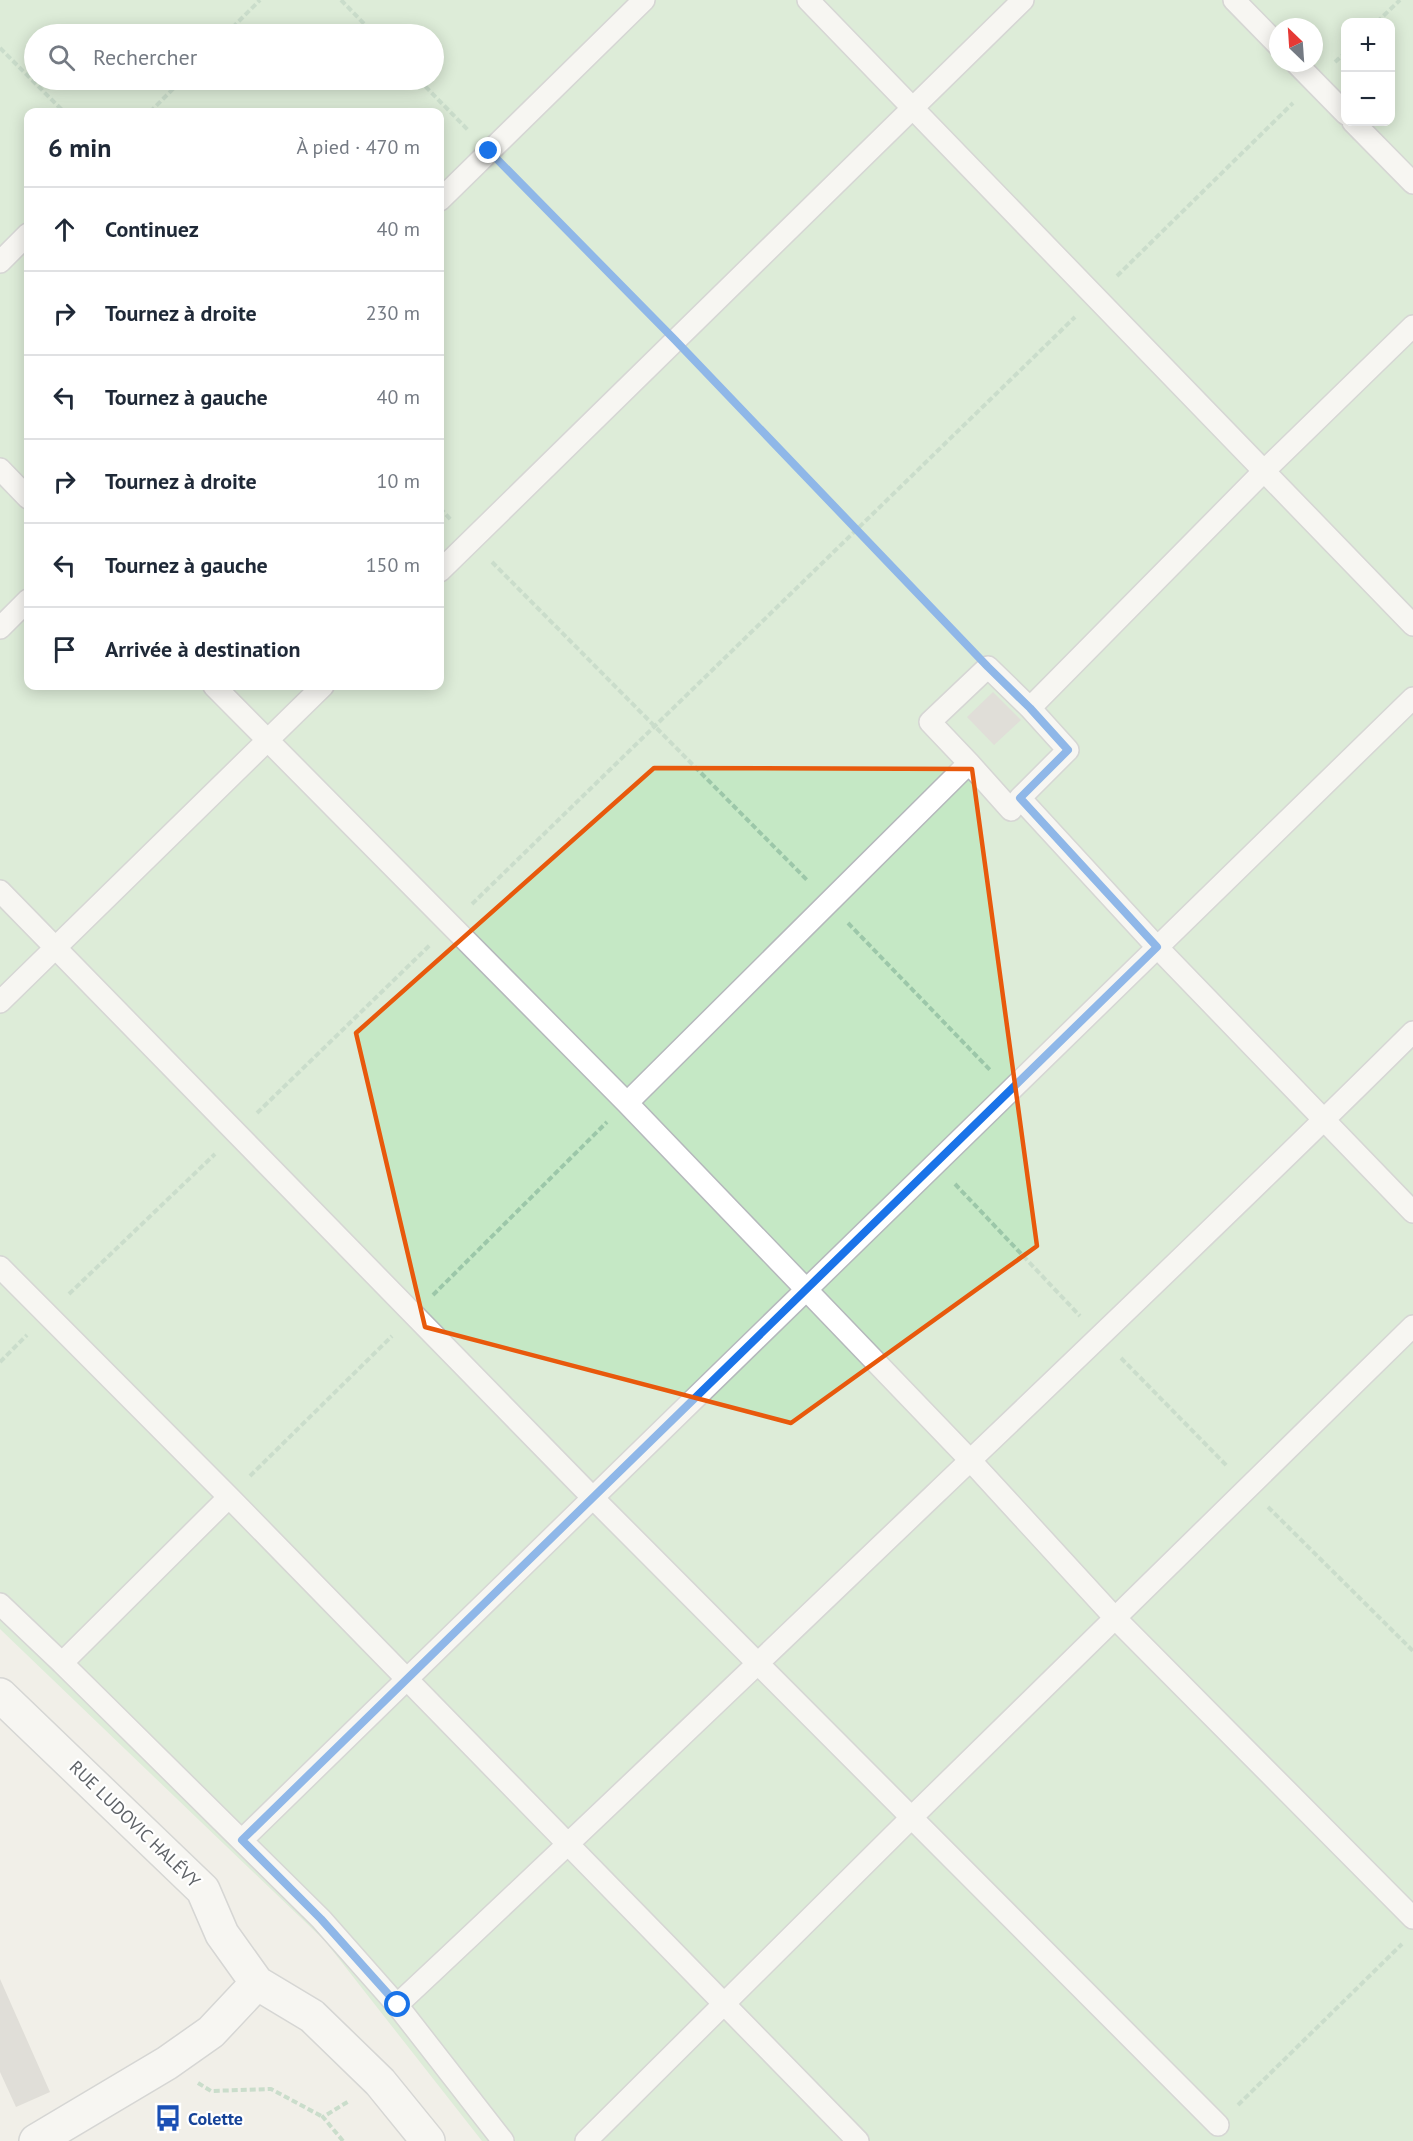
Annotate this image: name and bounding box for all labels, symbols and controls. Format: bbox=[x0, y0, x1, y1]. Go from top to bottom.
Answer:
north arrow bbox=[1269, 18, 1323, 72]
map controls bbox=[1341, 18, 1395, 126]
button: + bbox=[1341, 18, 1395, 72]
search box bbox=[24, 24, 444, 90]
icon: search bbox=[45, 41, 78, 74]
text: Rechercher bbox=[93, 43, 197, 71]
button: − bbox=[1341, 72, 1395, 126]
text: 6 min bbox=[48, 131, 111, 164]
text: À pied · 470 m bbox=[296, 134, 420, 160]
route end bbox=[475, 137, 501, 163]
icon: ahead bbox=[48, 213, 81, 246]
text: Continuez bbox=[105, 215, 199, 243]
text: 40 m bbox=[377, 216, 420, 242]
icon: right bbox=[48, 297, 81, 330]
text: Tournez à droite bbox=[105, 299, 257, 327]
text: 230 m bbox=[366, 300, 420, 326]
icon: left bbox=[48, 381, 81, 414]
text: Tournez à gauche bbox=[105, 383, 268, 411]
text: 40 m bbox=[377, 384, 420, 410]
icon: right bbox=[48, 465, 81, 498]
text: Tournez à droite bbox=[105, 467, 257, 495]
text: 10 m bbox=[377, 468, 420, 494]
icon: left bbox=[48, 549, 81, 582]
text: Tournez à gauche bbox=[105, 551, 268, 579]
text: 150 m bbox=[366, 552, 420, 578]
icon: arrive bbox=[48, 633, 81, 666]
text: Arrivée à destination bbox=[105, 635, 301, 663]
street label: RUE LUDOVIC HALÉVY bbox=[65, 1756, 205, 1892]
route start bbox=[384, 1991, 410, 2017]
bus stop icon: Colette bbox=[153, 2103, 183, 2133]
place label: Colette bbox=[188, 2107, 243, 2130]

